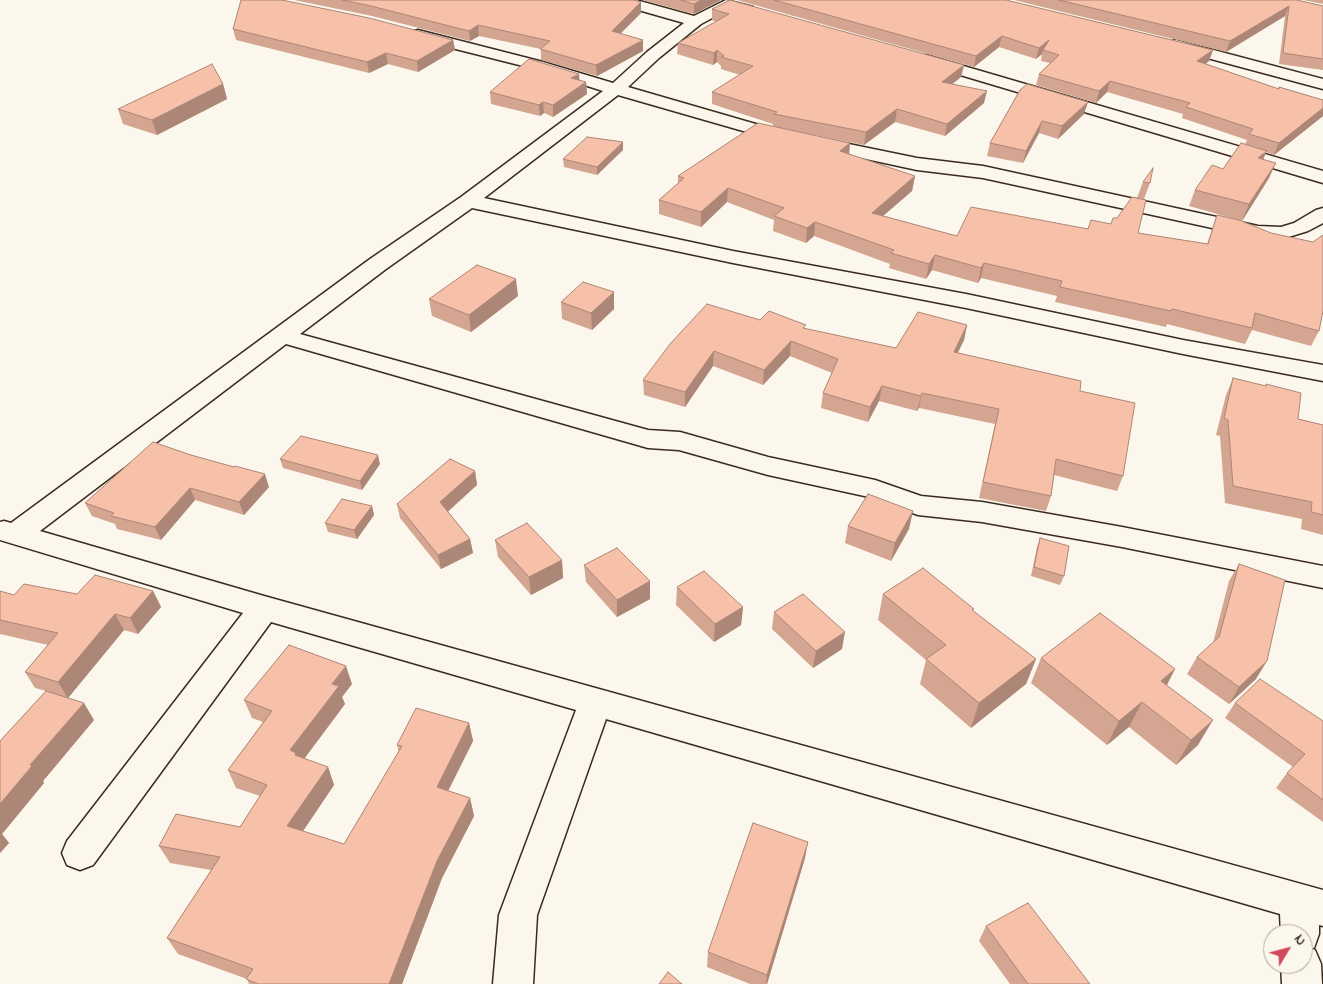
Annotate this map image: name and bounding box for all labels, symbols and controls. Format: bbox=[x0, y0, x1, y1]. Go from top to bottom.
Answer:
north arrow bbox=[1263, 924, 1313, 974]
text: N bbox=[1288, 930, 1311, 950]

